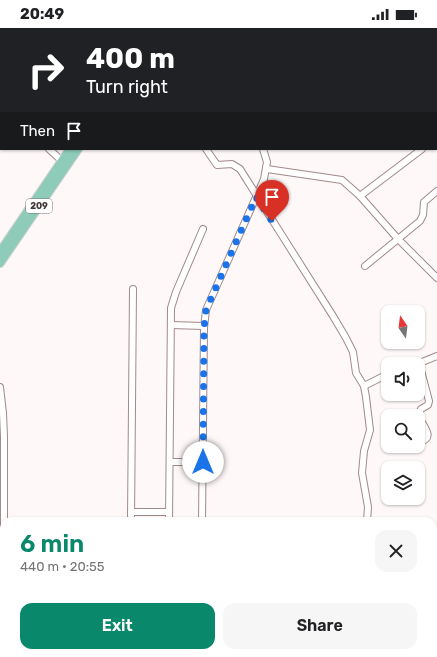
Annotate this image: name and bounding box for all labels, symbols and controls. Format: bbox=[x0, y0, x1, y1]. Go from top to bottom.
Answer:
text: 20:49 bbox=[20, 5, 64, 23]
text: 400 m bbox=[86, 42, 175, 75]
icon: right bbox=[20, 44, 72, 96]
text: Turn right bbox=[86, 76, 168, 98]
icon: arrive bbox=[63, 120, 85, 142]
text: Then bbox=[20, 122, 55, 140]
pin bbox=[255, 180, 289, 221]
icon: arrive bbox=[261, 186, 283, 208]
road number: 209 bbox=[26, 199, 52, 213]
north arrow bbox=[381, 305, 425, 349]
map controls bbox=[381, 305, 425, 505]
button: sound bbox=[381, 357, 425, 401]
button: search bbox=[381, 409, 425, 453]
position arrow bbox=[182, 441, 224, 483]
button: layers bbox=[381, 461, 425, 505]
text: 6 min bbox=[20, 530, 84, 558]
button: close bbox=[375, 530, 417, 572]
text: 440 m · 20:55 bbox=[20, 559, 104, 574]
button: Exit bbox=[20, 603, 215, 649]
button: Share bbox=[223, 603, 417, 649]

